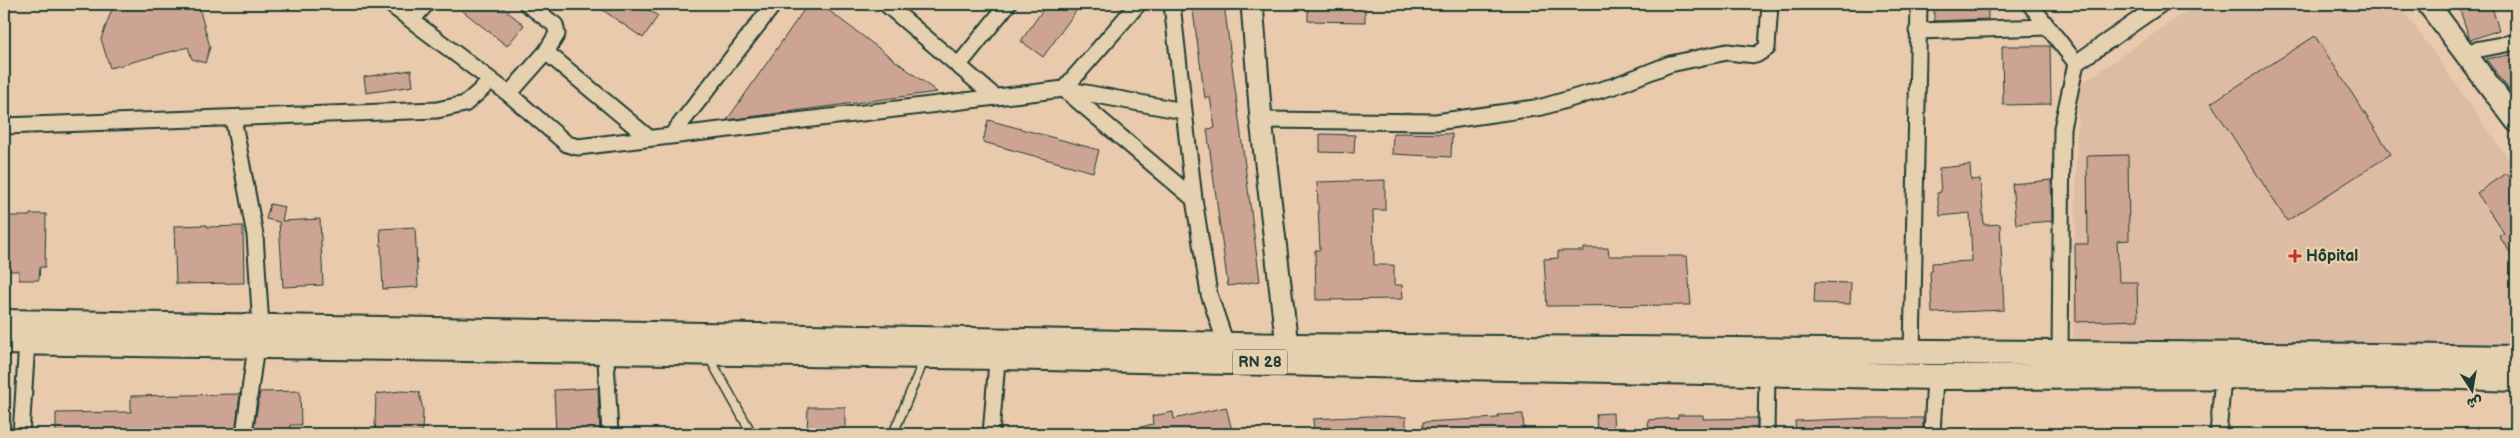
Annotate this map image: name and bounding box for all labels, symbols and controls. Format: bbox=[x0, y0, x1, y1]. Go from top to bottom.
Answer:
place label: Hôpital bbox=[2306, 247, 2358, 266]
marker: Hôpital bbox=[2288, 249, 2302, 263]
road number: RN 28 bbox=[1232, 350, 1288, 374]
north arrow bbox=[2448, 366, 2498, 416]
text: ش bbox=[2465, 392, 2484, 412]

